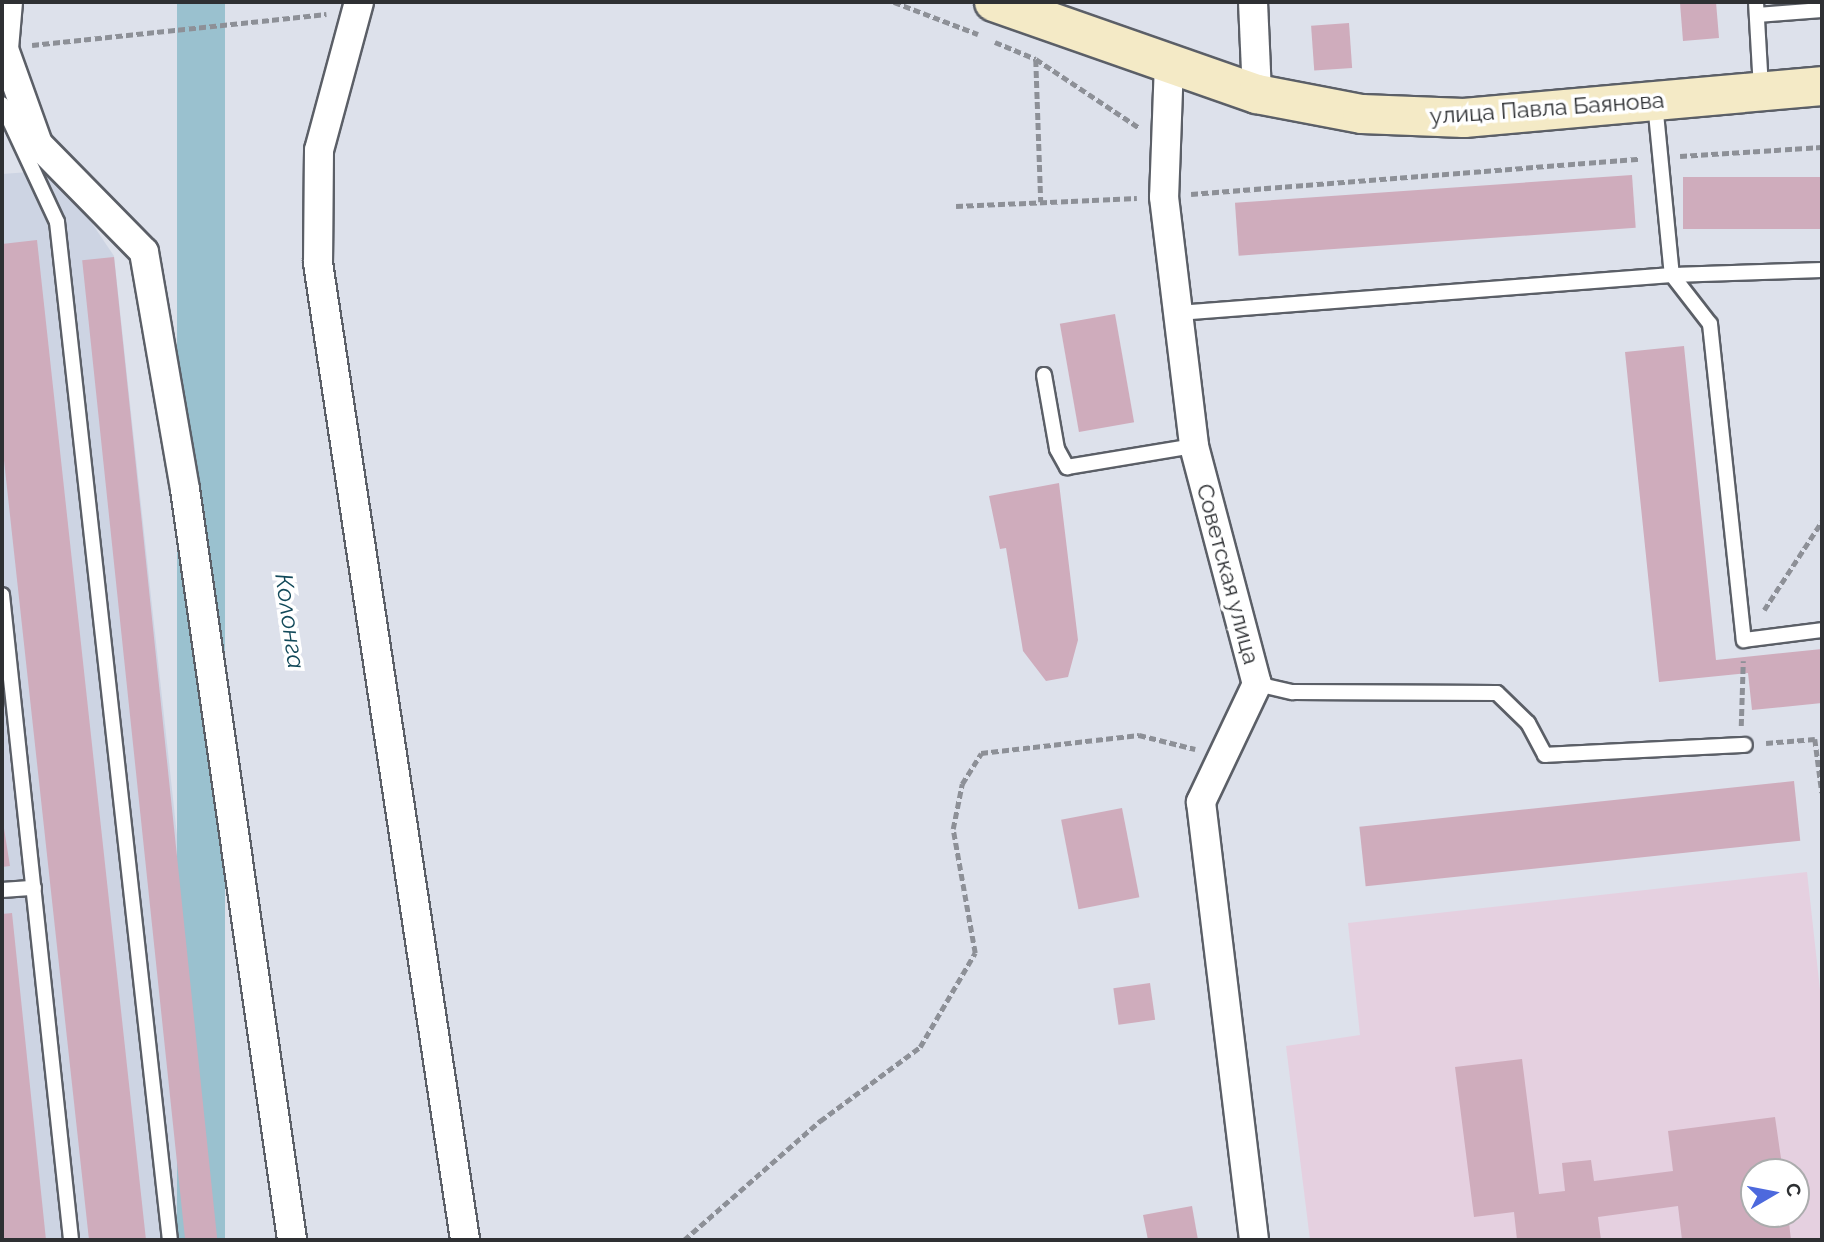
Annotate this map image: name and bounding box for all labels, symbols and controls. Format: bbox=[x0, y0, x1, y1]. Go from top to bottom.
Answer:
street label: улица Павла Баянова bbox=[1429, 86, 1665, 130]
street label: Советская улица bbox=[1191, 481, 1265, 667]
water label: Колонга bbox=[269, 572, 311, 670]
north arrow bbox=[1740, 1158, 1810, 1228]
text: С bbox=[1782, 1181, 1806, 1198]

